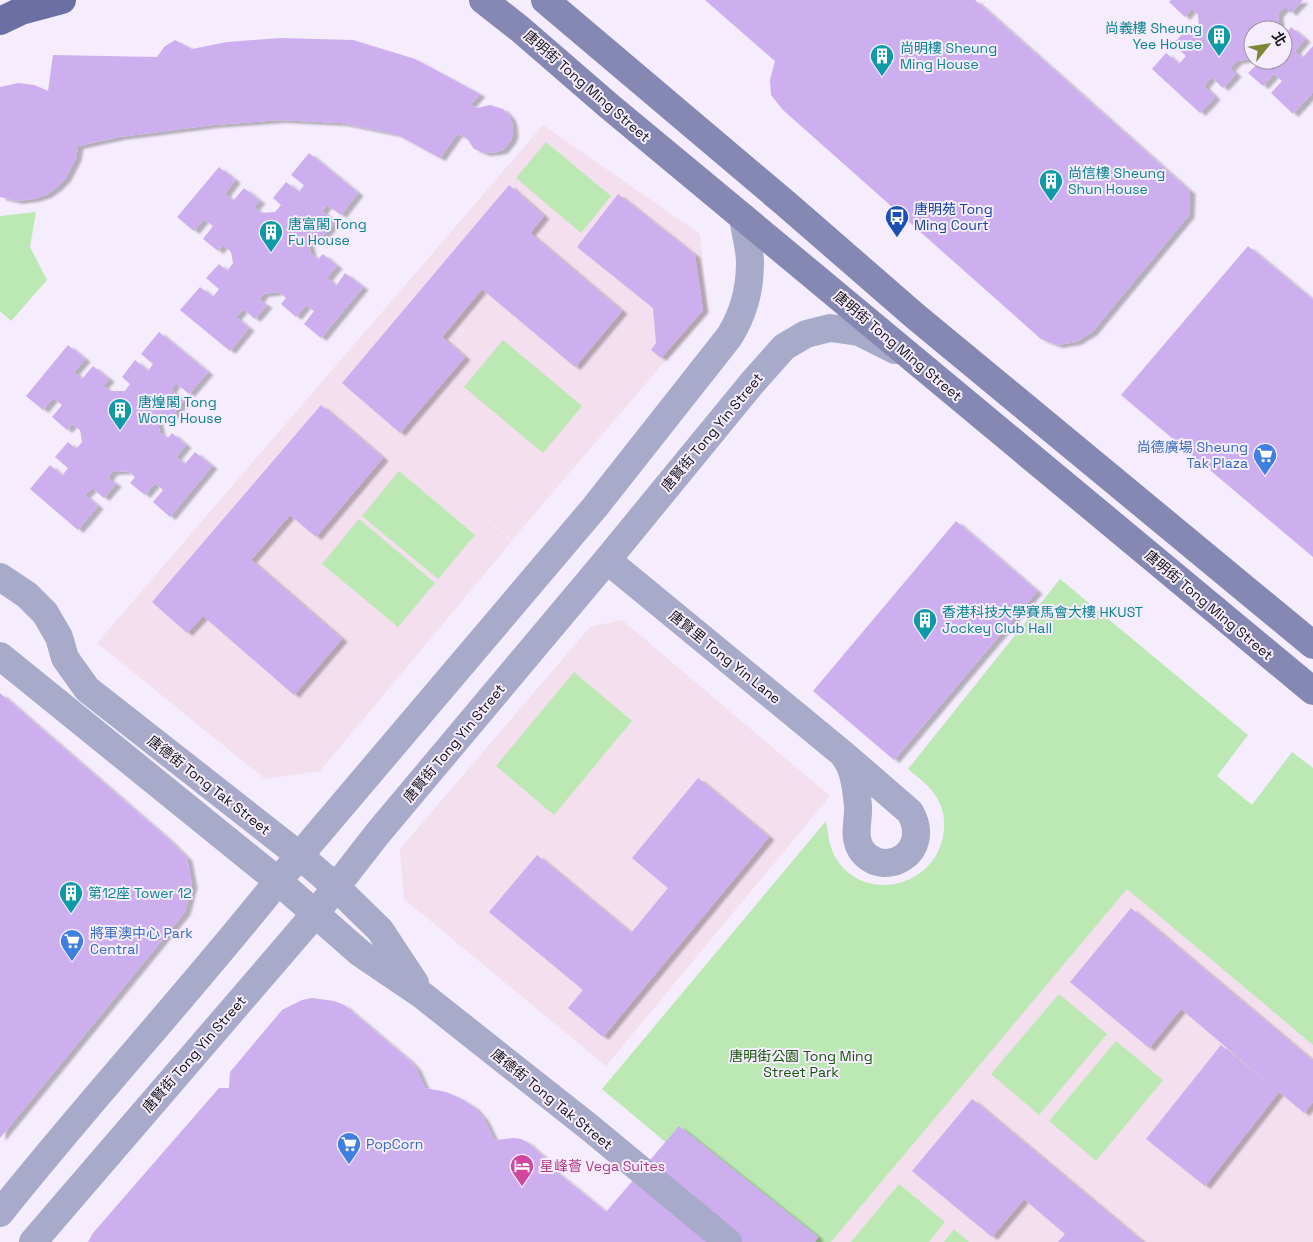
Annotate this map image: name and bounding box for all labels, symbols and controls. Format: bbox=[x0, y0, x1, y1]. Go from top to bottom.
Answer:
place label: 尚義樓 Sheung Yee House bbox=[1105, 19, 1202, 53]
north arrow bbox=[1243, 20, 1293, 70]
building icon: 尚義樓 Sheung Yee House bbox=[1206, 23, 1232, 57]
street label: 唐明街 Tong Ming Street bbox=[520, 26, 654, 146]
text: 北 bbox=[1268, 28, 1291, 49]
place label: 尚明樓 Sheung Ming House bbox=[900, 39, 997, 73]
building icon: 尚明樓 Sheung Ming House bbox=[869, 43, 895, 77]
place label: 尚信樓 Sheung Shun House bbox=[1068, 164, 1165, 198]
building icon: 尚信樓 Sheung Shun House bbox=[1038, 168, 1064, 202]
place label: 唐明苑 Tong Ming Court bbox=[914, 200, 993, 234]
bus stop icon: 唐明苑 Tong Ming Court bbox=[884, 204, 910, 238]
place label: 唐富閣 Tong Fu House bbox=[288, 215, 367, 249]
building icon: 唐富閣 Tong Fu House bbox=[258, 219, 284, 253]
street label: 唐明街 Tong Ming Street bbox=[830, 287, 966, 405]
street label: 唐賢街 Tong Yin Street bbox=[657, 369, 767, 495]
place label: 唐煌閣 Tong Wong House bbox=[138, 393, 222, 427]
building icon: 唐煌閣 Tong Wong House bbox=[107, 397, 133, 431]
place label: 尚德廣場 Sheung Tak Plaza bbox=[1137, 438, 1248, 472]
supermarket icon: 尚德廣場 Sheung Tak Plaza bbox=[1252, 442, 1278, 476]
street label: 唐明街 Tong Ming Street bbox=[1141, 546, 1277, 664]
place label: 香港科技大學賽馬會大樓 HKUST Jockey Club Hall bbox=[942, 603, 1143, 637]
street label: 唐賢里 Tong Yin Lane bbox=[665, 606, 785, 708]
building icon: 香港科技大學賽馬會大樓 HKUST Jockey Club Hall bbox=[912, 607, 938, 641]
street label: 唐賢街 Tong Yin Street bbox=[399, 680, 509, 806]
street label: 唐德街 Tong Tak Street bbox=[144, 731, 274, 839]
building icon: 第12座 Tower 12 bbox=[58, 880, 84, 914]
place label: 第12座 Tower 12 bbox=[88, 884, 192, 902]
place label: 將軍澳中心 Park Central bbox=[90, 924, 193, 958]
supermarket icon: 將軍澳中心 Park Central bbox=[59, 928, 85, 962]
street label: 唐賢街 Tong Yin Street bbox=[138, 992, 250, 1116]
street label: 唐德街 Tong Tak Street bbox=[488, 1045, 616, 1153]
park label: 唐明街公園 Tong Ming Street Park bbox=[729, 1047, 873, 1081]
supermarket icon: PopCorn bbox=[336, 1131, 362, 1165]
place label: PopCorn bbox=[366, 1135, 423, 1153]
hotel icon: 星峰薈 Vega Suites bbox=[509, 1153, 535, 1187]
place label: 星峰薈 Vega Suites bbox=[540, 1157, 665, 1175]

